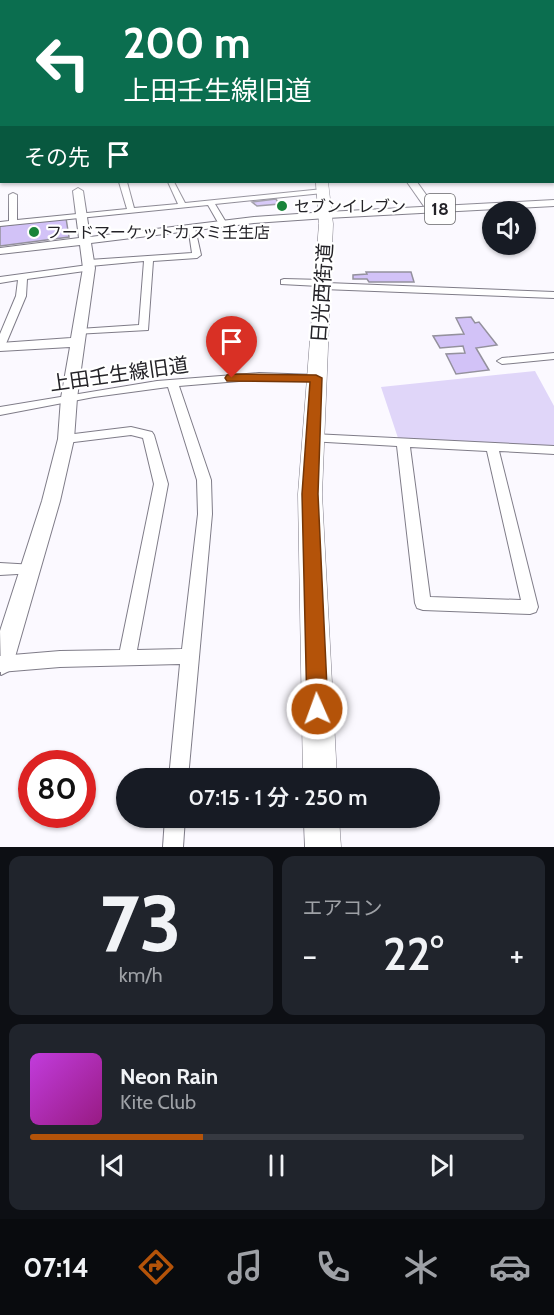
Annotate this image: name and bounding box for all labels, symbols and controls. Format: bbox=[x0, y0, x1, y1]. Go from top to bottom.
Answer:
text: 200 m bbox=[123, 17, 250, 69]
icon: left bbox=[24, 24, 102, 102]
text: 上田壬生線旧道 bbox=[123, 74, 312, 107]
icon: arrive bbox=[102, 138, 135, 171]
text: その先 bbox=[24, 144, 90, 171]
road number: 18 bbox=[425, 194, 455, 224]
place label: セブンイレブン bbox=[294, 197, 406, 216]
marker: セブンイレブン bbox=[275, 199, 289, 213]
map controls bbox=[482, 201, 536, 255]
button: sound bbox=[482, 201, 536, 255]
place label: フードマーケットカスミ壬生店 bbox=[46, 223, 270, 242]
marker: フードマーケットカスミ壬生店 bbox=[27, 225, 41, 239]
street label: 日光西街道 bbox=[307, 242, 337, 344]
pin bbox=[206, 316, 257, 378]
icon: arrive bbox=[215, 325, 248, 358]
street label: 上田壬生線旧道 bbox=[48, 352, 190, 396]
position arrow bbox=[285, 677, 349, 741]
speed limit sign: 80 bbox=[18, 750, 96, 828]
text: 07:15 · 1 分 · 250 m bbox=[189, 784, 367, 811]
text: 73 bbox=[100, 876, 182, 971]
text: エアコン bbox=[303, 896, 383, 920]
text: 22° bbox=[383, 927, 443, 981]
text: − bbox=[303, 935, 317, 975]
text: + bbox=[509, 935, 524, 975]
text: km/h bbox=[119, 963, 163, 987]
text: Neon Rain bbox=[120, 1063, 218, 1090]
text: Kite Club bbox=[120, 1090, 196, 1114]
icon: previous bbox=[96, 1149, 129, 1182]
icon: pause bbox=[260, 1149, 293, 1182]
icon: next bbox=[425, 1149, 458, 1182]
icon: directions bbox=[135, 1246, 177, 1288]
icon: music bbox=[224, 1246, 266, 1288]
icon: phone bbox=[312, 1246, 354, 1288]
icon: climate bbox=[400, 1246, 442, 1288]
icon: car bbox=[489, 1246, 531, 1288]
text: 07:14 bbox=[23, 1251, 89, 1284]

